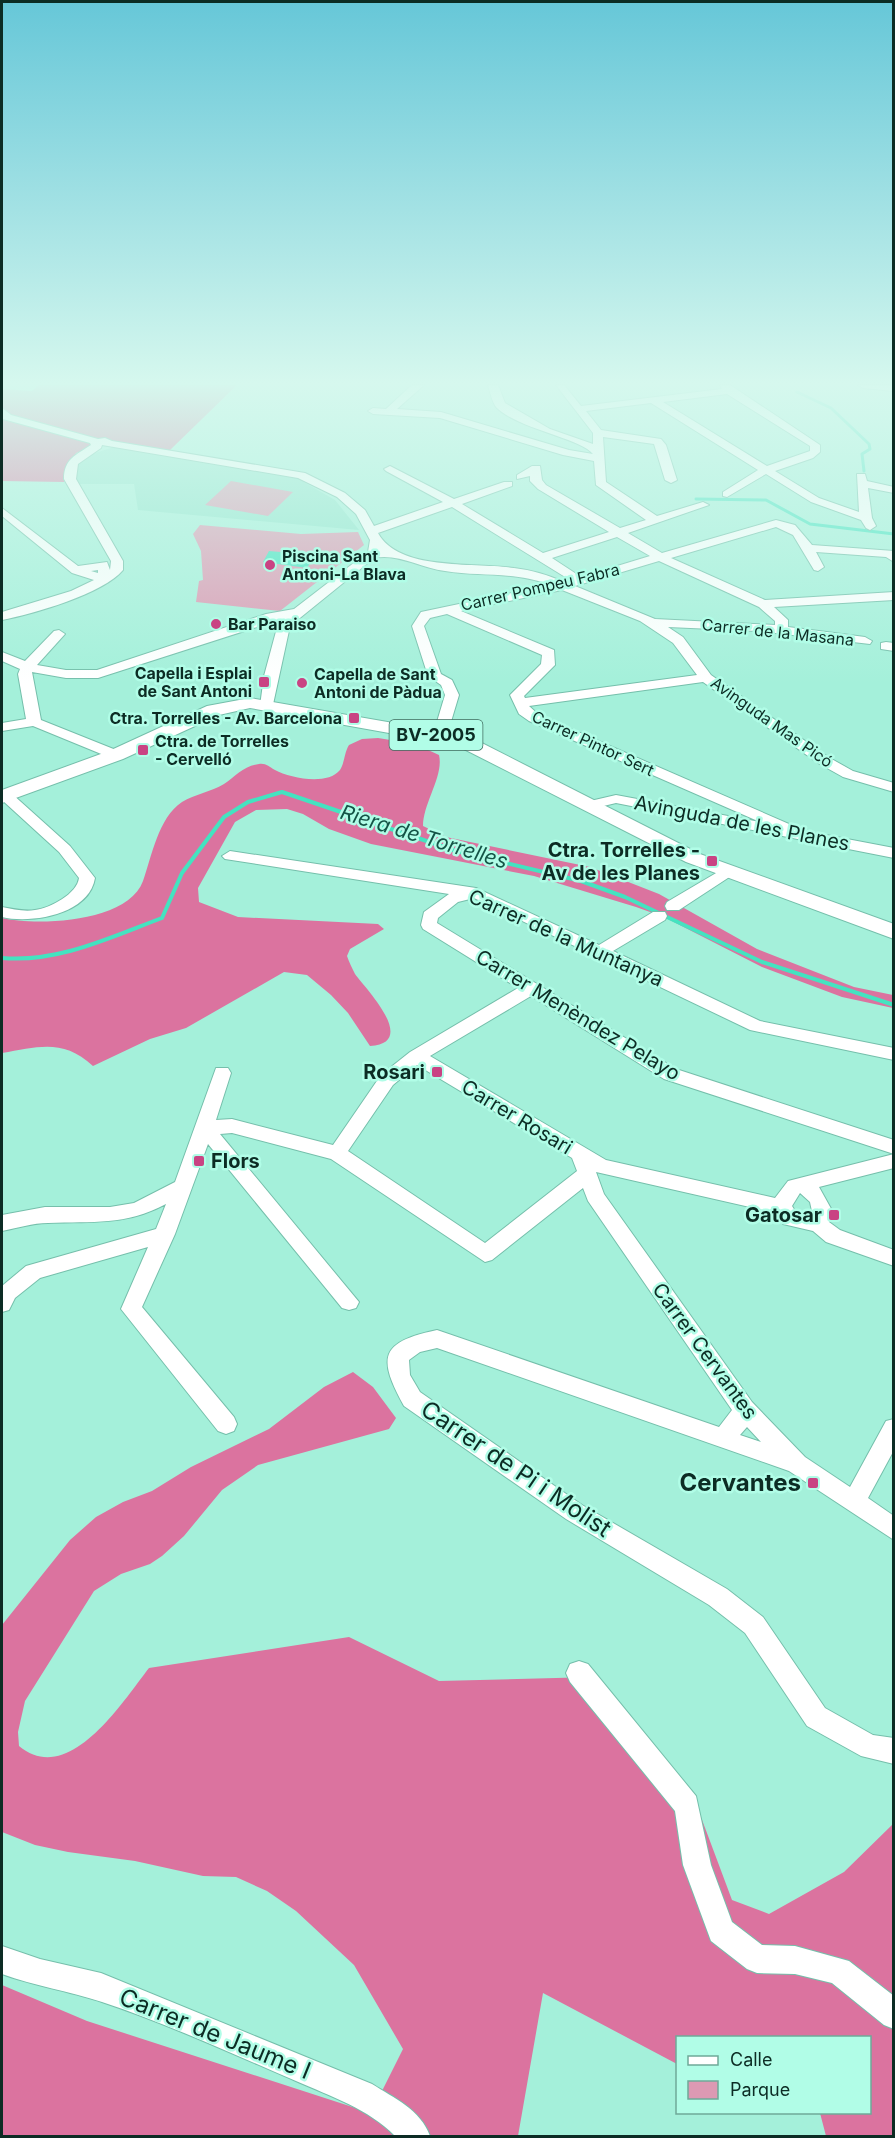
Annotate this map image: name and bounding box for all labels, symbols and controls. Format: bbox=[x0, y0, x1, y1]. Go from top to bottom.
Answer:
place label: Piscina Sant Antoni-La Blava bbox=[282, 546, 406, 584]
marker: Piscina Sant Antoni-La Blava bbox=[263, 558, 277, 572]
street label: Carrer Pompeu Fabra bbox=[459, 559, 621, 615]
place label: Bar Paraiso bbox=[228, 614, 317, 634]
street label: Carrer de la Masana bbox=[701, 614, 855, 650]
marker: Bar Paraiso bbox=[209, 617, 223, 631]
place label: Capella i Esplai de Sant Antoni bbox=[135, 663, 252, 701]
place label: Capella de Sant Antoni de Pàdua bbox=[314, 664, 442, 702]
street label: Avinguda Mas Picó bbox=[707, 672, 837, 772]
marker: Capella i Esplai de Sant Antoni bbox=[257, 675, 271, 689]
marker: Capella de Sant Antoni de Pàdua bbox=[295, 676, 309, 690]
street label: Carrer Pintor Sert bbox=[529, 706, 657, 780]
place label: Ctra. Torrelles - Av. Barcelona bbox=[110, 708, 342, 728]
marker: Ctra. Torrelles - Av. Barcelona bbox=[347, 711, 361, 725]
road number: BV-2005 bbox=[390, 720, 482, 750]
place label: Ctra. de Torrelles - Cervelló bbox=[155, 731, 289, 769]
marker: Ctra. de Torrelles - Cervelló bbox=[136, 743, 150, 757]
street label: Avinguda de les Planes bbox=[632, 790, 852, 856]
water label: Riera de Torrelles bbox=[337, 799, 511, 874]
place label: Ctra. Torrelles - Av de les Planes bbox=[542, 838, 700, 885]
marker: Ctra. Torrelles - Av de les Planes bbox=[705, 854, 719, 868]
street label: Carrer de la Muntanya bbox=[465, 884, 667, 992]
street label: Carrer Menèndez Pelayo bbox=[472, 944, 684, 1086]
place label: Rosari bbox=[363, 1060, 425, 1084]
marker: Rosari bbox=[430, 1065, 444, 1079]
street label: Carrer Rosari bbox=[457, 1075, 577, 1159]
place label: Flors bbox=[211, 1149, 260, 1173]
marker: Flors bbox=[192, 1154, 206, 1168]
place label: Gatosar bbox=[745, 1203, 822, 1227]
marker: Gatosar bbox=[827, 1208, 841, 1222]
street label: Carrer Cervantes bbox=[648, 1278, 762, 1424]
street label: Carrer de Pi i Molist bbox=[416, 1394, 617, 1543]
place label: Cervantes bbox=[679, 1468, 801, 1497]
marker: Cervantes bbox=[806, 1476, 820, 1490]
street label: Carrer de Jaume I bbox=[115, 1982, 315, 2085]
legend bbox=[676, 2036, 871, 2114]
text: Calle bbox=[730, 2049, 772, 2070]
text: Parque bbox=[730, 2079, 790, 2100]

